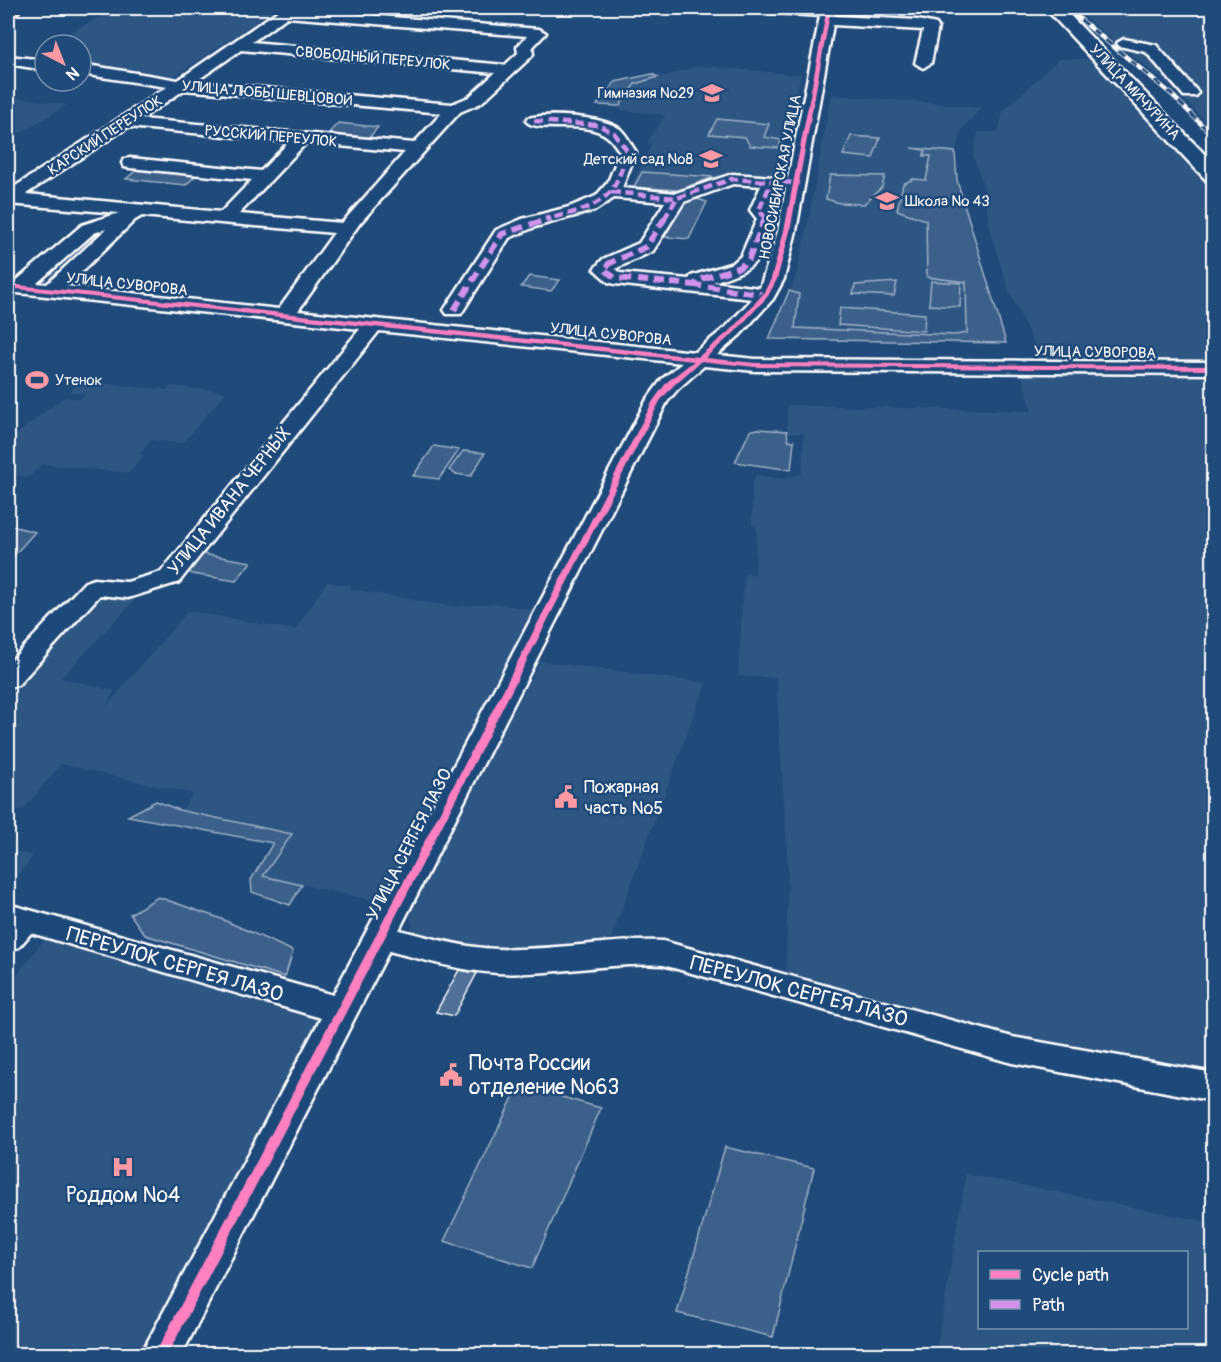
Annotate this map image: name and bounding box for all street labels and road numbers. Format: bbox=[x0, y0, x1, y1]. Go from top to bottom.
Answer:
street label: УЛИЦА МИЧУРИНА bbox=[1085, 40, 1184, 144]
street label: СВОБОДНЫЙ ПЕРЕУЛОК bbox=[295, 42, 451, 75]
street label: УЛИЦА ЛЮБЫ ШЕВЦОВОЙ bbox=[181, 77, 353, 110]
street label: КАРСКИЙ ПЕРЕУЛОК bbox=[44, 91, 166, 180]
street label: НОВОСИБИРСКАЯ УЛИЦА bbox=[755, 93, 806, 261]
street label: РУССКИЙ ПЕРЕУЛОК bbox=[204, 121, 338, 152]
street label: УЛИЦА СУВОРОВА bbox=[65, 269, 189, 300]
street label: УЛИЦА СУВОРОВА bbox=[549, 319, 673, 350]
street label: УЛИЦА СУВОРОВА bbox=[1034, 342, 1156, 363]
street label: УЛИЦА ИВАНА ЧЕРНЫХ bbox=[163, 422, 296, 580]
street label: УЛИЦА СЕРГЕЯ ЛАЗО bbox=[361, 765, 458, 924]
street label: ПЕРЕУЛОК СЕРГЕЯ ЛАЗО bbox=[63, 921, 286, 1008]
street label: ПЕРЕУЛОК СЕРГЕЯ ЛАЗО bbox=[687, 949, 911, 1034]

